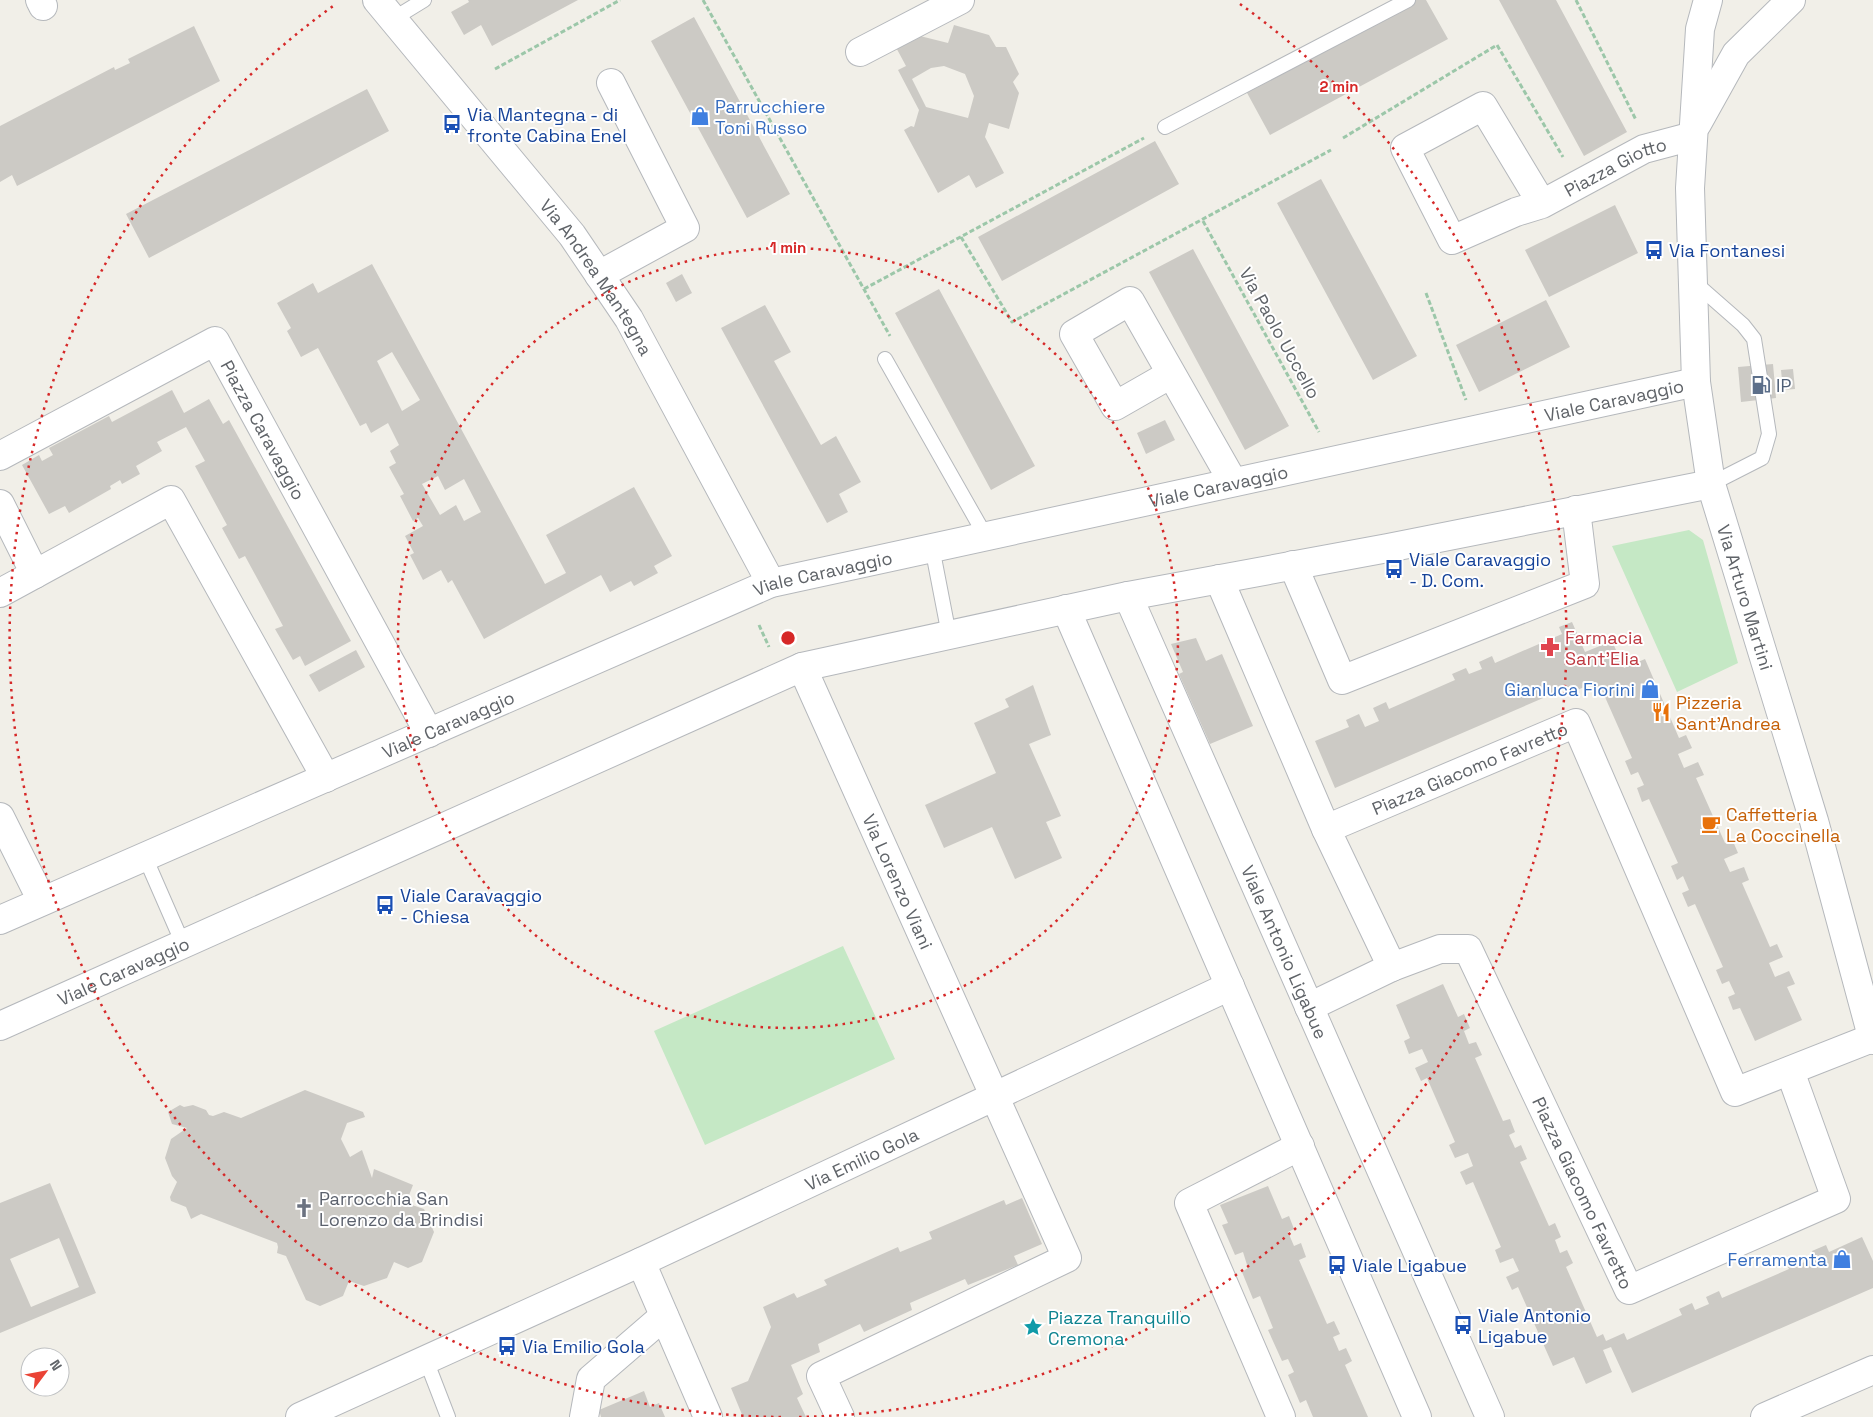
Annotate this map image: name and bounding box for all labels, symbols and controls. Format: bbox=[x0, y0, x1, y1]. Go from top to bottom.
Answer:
text: 2 min bbox=[1320, 77, 1358, 96]
place label: Parrucchiere Toni Russo bbox=[715, 95, 825, 139]
place label: Via Mantegna - di fronte Cabina Enel bbox=[467, 103, 627, 147]
shop icon: Parrucchiere Toni Russo bbox=[689, 105, 711, 127]
bus stop icon: Via Mantegna - di fronte Cabina Enel bbox=[441, 113, 463, 135]
street label: Piazza Giotto bbox=[1560, 132, 1669, 201]
street label: Via Andrea Mantegna bbox=[535, 194, 658, 359]
text: 1 min bbox=[770, 238, 806, 257]
bus stop icon: Via Fontanesi bbox=[1643, 239, 1665, 261]
place label: Via Fontanesi bbox=[1669, 239, 1785, 262]
street label: Via Paolo Uccello bbox=[1234, 263, 1326, 403]
street label: Piazza Caravaggio bbox=[216, 356, 311, 504]
street label: Viale Caravaggio bbox=[1542, 374, 1686, 426]
fuel station icon: IP bbox=[1750, 374, 1772, 396]
place label: IP bbox=[1776, 374, 1791, 397]
street label: Viale Caravaggio bbox=[1146, 460, 1290, 512]
street label: Via Arturo Martini bbox=[1713, 522, 1779, 673]
street label: Viale Caravaggio bbox=[749, 546, 894, 601]
place label: Viale Caravaggio - D. Com. bbox=[1409, 548, 1551, 592]
bus stop icon: Viale Caravaggio - D. Com. bbox=[1383, 558, 1405, 580]
place label: Farmacia Sant'Elia bbox=[1565, 626, 1643, 670]
centre of rings bbox=[779, 629, 797, 647]
pharmacy icon: Farmacia Sant'Elia bbox=[1539, 636, 1561, 658]
place label: Gianluca Fiorini bbox=[1504, 678, 1635, 701]
shop icon: Gianluca Fiorini bbox=[1639, 678, 1661, 700]
street label: Viale Caravaggio bbox=[378, 685, 518, 763]
place label: Pizzeria Sant'Andrea bbox=[1676, 691, 1781, 735]
restaurant icon: Pizzeria Sant'Andrea bbox=[1650, 701, 1672, 723]
street label: Piazza Giacomo Favretto bbox=[1368, 716, 1571, 820]
place label: Caffetteria La Coccinella bbox=[1726, 803, 1840, 847]
street label: Via Lorenzo Viani bbox=[858, 810, 938, 953]
cafe icon: Caffetteria La Coccinella bbox=[1700, 813, 1722, 835]
street label: Viale Antonio Ligabue bbox=[1237, 862, 1333, 1042]
place label: Viale Caravaggio - Chiesa bbox=[400, 884, 542, 928]
bus stop icon: Viale Caravaggio - Chiesa bbox=[374, 894, 396, 916]
street label: Viale Caravaggio bbox=[54, 931, 193, 1010]
street label: Piazza Giacomo Favretto bbox=[1528, 1093, 1638, 1293]
street label: Via Emilio Gola bbox=[801, 1122, 922, 1195]
place label: Parrocchia San Lorenzo da Brindisi bbox=[319, 1187, 483, 1231]
church icon: Parrocchia San Lorenzo da Brindisi bbox=[293, 1197, 315, 1219]
place label: Ferramenta bbox=[1728, 1248, 1827, 1271]
shop icon: Ferramenta bbox=[1831, 1248, 1853, 1270]
bus stop icon: Viale Ligabue bbox=[1326, 1254, 1348, 1276]
place label: Viale Ligabue bbox=[1352, 1254, 1467, 1277]
place label: Viale Antonio Ligabue bbox=[1478, 1304, 1591, 1348]
place label: Piazza Tranquillo Cremona bbox=[1048, 1306, 1191, 1350]
bus stop icon: Viale Antonio Ligabue bbox=[1452, 1314, 1474, 1336]
place icon: Piazza Tranquillo Cremona bbox=[1022, 1316, 1044, 1338]
bus stop icon: Via Emilio Gola bbox=[496, 1335, 518, 1357]
place label: Via Emilio Gola bbox=[522, 1335, 645, 1358]
north arrow bbox=[20, 1347, 70, 1397]
text: N bbox=[46, 1356, 66, 1374]

